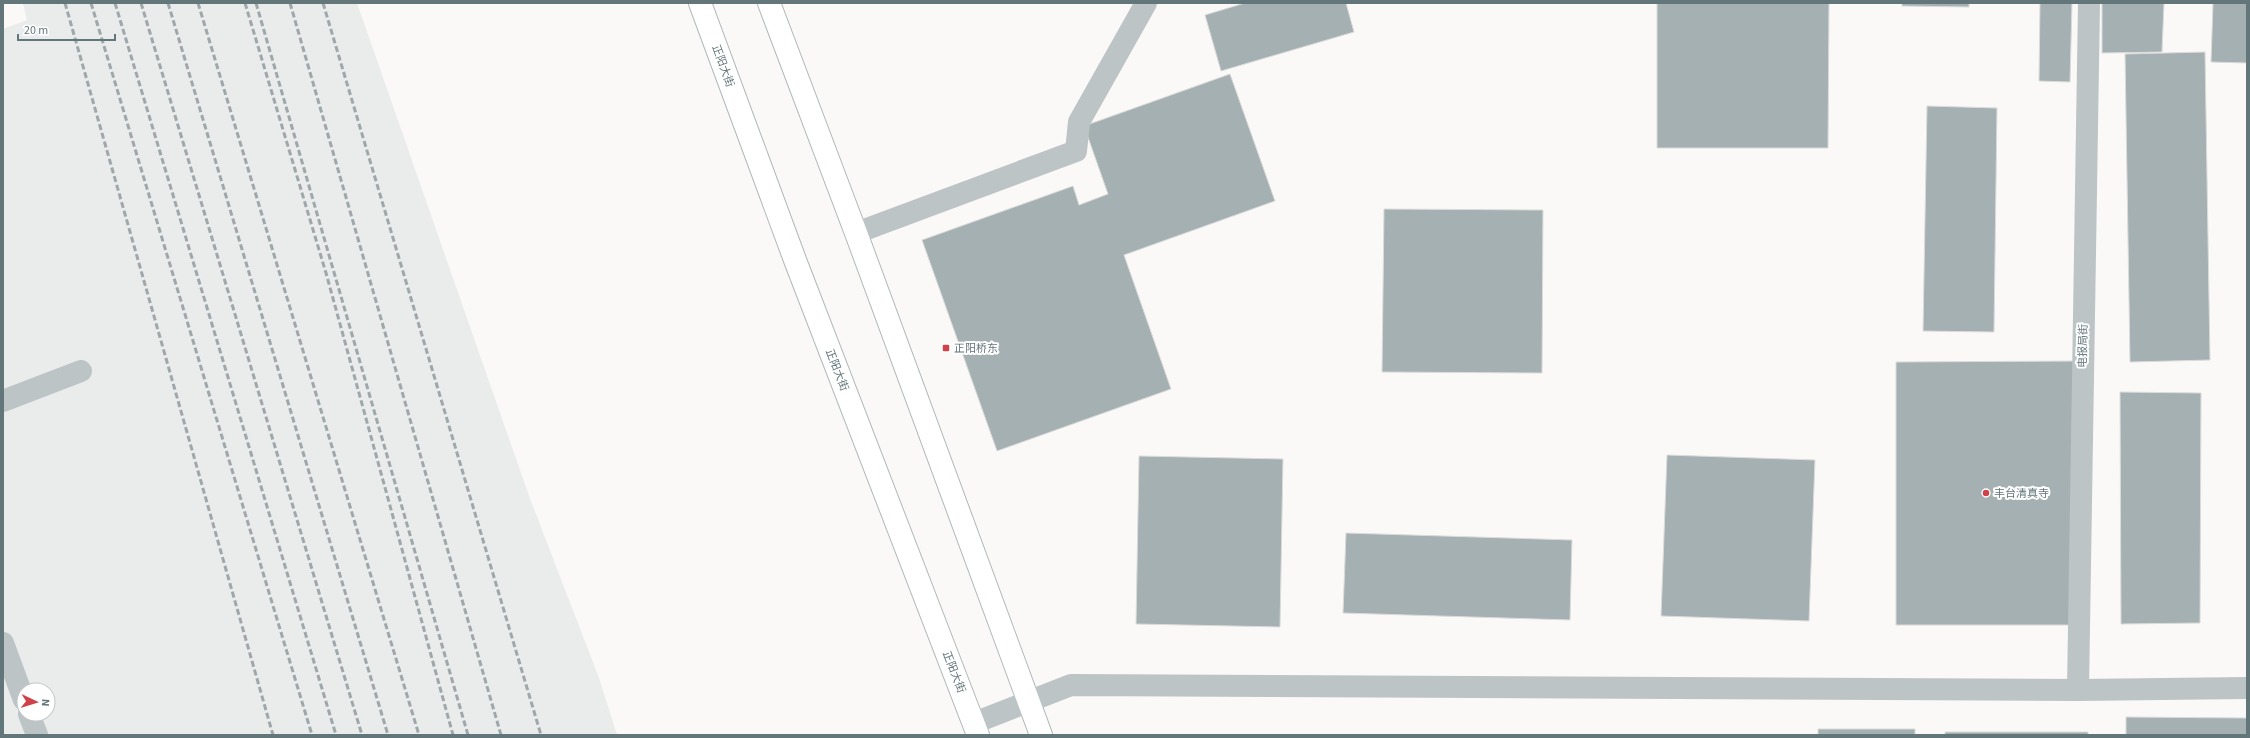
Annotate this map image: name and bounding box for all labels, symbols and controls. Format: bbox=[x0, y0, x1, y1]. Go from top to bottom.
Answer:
scale bar bbox=[18, 16, 115, 42]
text: 20 m bbox=[24, 22, 48, 39]
street label: 正阳大街 bbox=[708, 43, 738, 89]
street label: 电报局街 bbox=[2075, 324, 2091, 368]
place label: 正阳桥东 bbox=[954, 341, 998, 356]
marker: 正阳桥东 bbox=[941, 343, 951, 353]
street label: 正阳大街 bbox=[822, 347, 852, 393]
place label: 丰台清真寺 bbox=[1994, 486, 2049, 501]
marker: 丰台清真寺 bbox=[1981, 488, 1991, 498]
street label: 正阳大街 bbox=[939, 649, 969, 695]
north arrow bbox=[16, 682, 56, 722]
text: N bbox=[38, 698, 53, 707]

